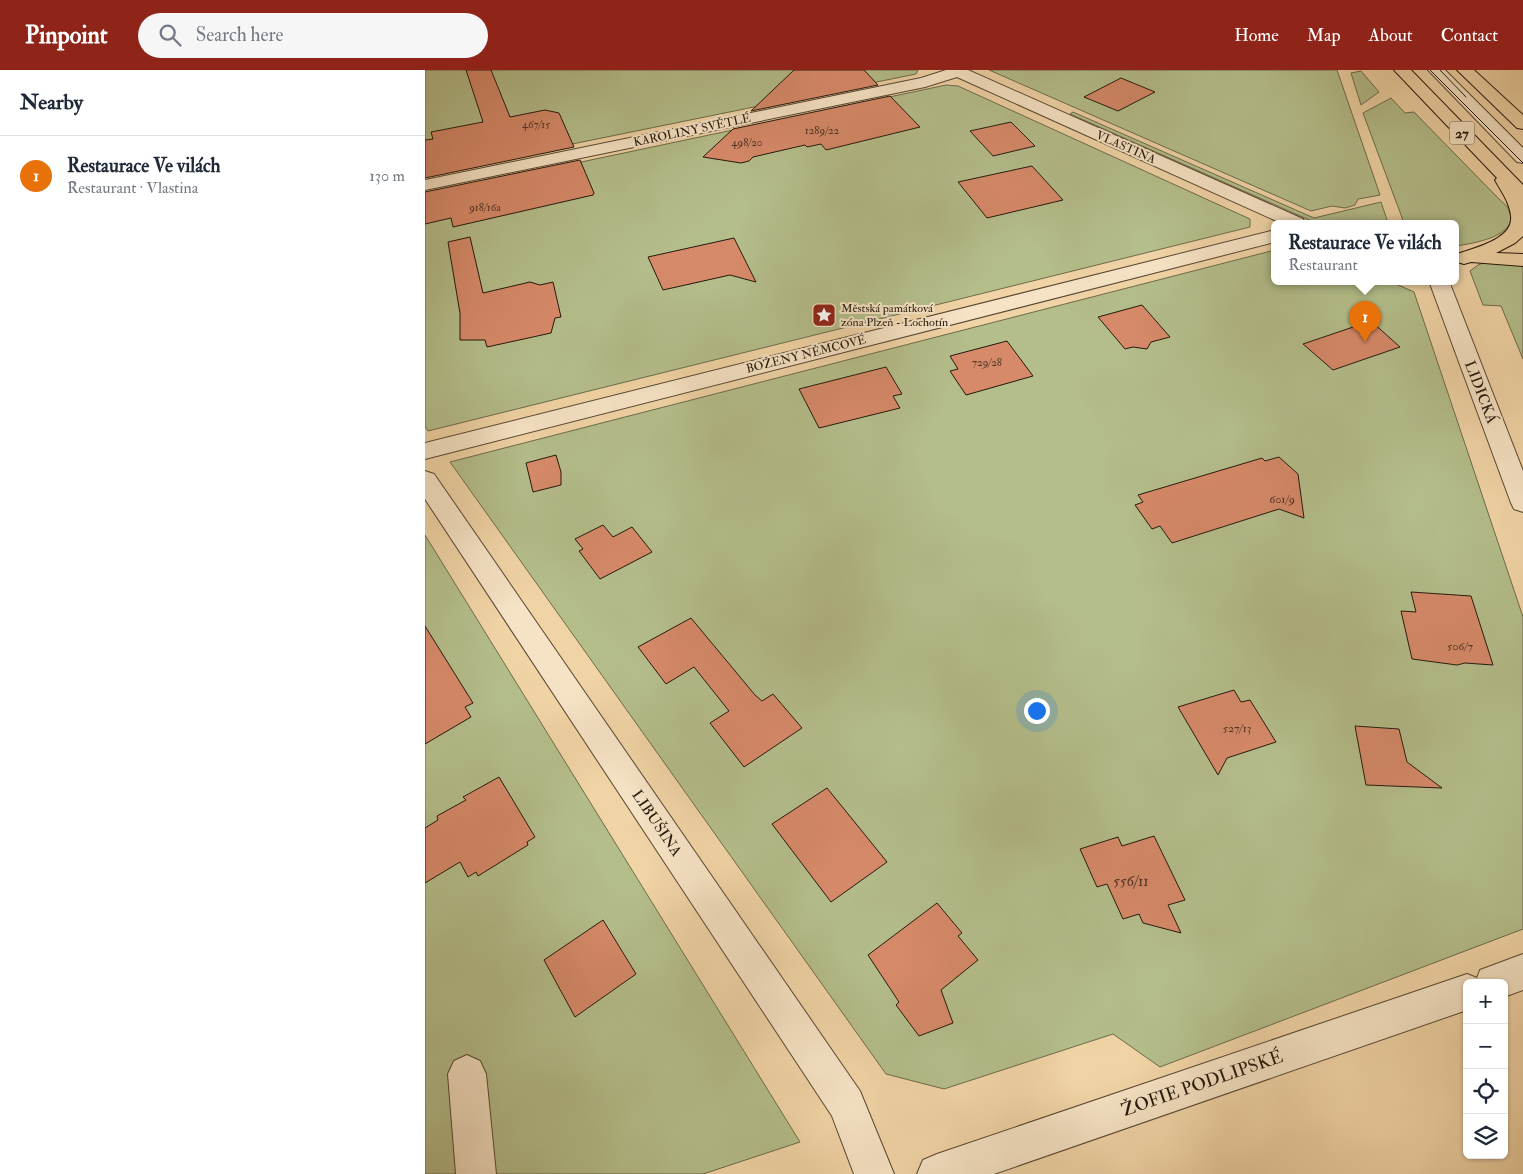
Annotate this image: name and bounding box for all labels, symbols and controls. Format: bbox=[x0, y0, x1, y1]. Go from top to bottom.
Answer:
search box bbox=[138, 13, 488, 58]
text: Pinpoint bbox=[25, 20, 108, 51]
icon: search bbox=[156, 21, 184, 49]
text: Search here bbox=[196, 23, 283, 47]
text: Home bbox=[1234, 24, 1279, 47]
text: Map bbox=[1307, 24, 1341, 47]
text: About bbox=[1369, 24, 1413, 47]
text: Contact bbox=[1441, 24, 1498, 47]
text: Nearby bbox=[20, 89, 83, 116]
street label: KAROLINY SVĚTLÉ bbox=[632, 111, 752, 150]
house number: 467/15 bbox=[522, 118, 550, 131]
road number: 27 bbox=[1449, 122, 1475, 144]
house number: 1289/22 bbox=[805, 124, 840, 137]
street label: VLASTINA bbox=[1094, 128, 1158, 167]
house number: 498/20 bbox=[732, 136, 763, 149]
text: Restaurace Ve vilách bbox=[67, 154, 221, 178]
text: 1 bbox=[33, 166, 39, 186]
text: 130 m bbox=[369, 166, 405, 186]
text: Restaurant · Vlastina bbox=[67, 178, 198, 198]
house number: 918/16a bbox=[468, 201, 501, 214]
popup bbox=[1271, 220, 1459, 285]
text: Restaurace Ve vilách bbox=[1288, 231, 1442, 255]
text: Restaurant bbox=[1288, 255, 1358, 275]
place label: Městská památková zóna Plzeň - Lochotín bbox=[841, 301, 948, 330]
pin: 1 bbox=[1349, 301, 1381, 342]
place icon: Městská památková zóna Plzeň - Lochotín bbox=[811, 302, 837, 328]
street label: BOŽENY NĚMCOVÉ bbox=[745, 332, 868, 377]
house number: 729/28 bbox=[972, 356, 1002, 369]
street label: LIDICKÁ bbox=[1460, 357, 1503, 427]
house number: 601/9 bbox=[1269, 492, 1295, 507]
house number: 506/7 bbox=[1447, 639, 1473, 654]
your location bbox=[1024, 698, 1050, 724]
house number: 527/13 bbox=[1223, 721, 1251, 736]
street label: LIBUŠINA bbox=[627, 785, 688, 861]
house number: 556/11 bbox=[1113, 872, 1149, 891]
map controls bbox=[1463, 979, 1508, 1159]
button: + bbox=[1463, 979, 1508, 1024]
button: − bbox=[1463, 1024, 1508, 1069]
street label: ŽOFIE PODLIPSKÉ bbox=[1118, 1044, 1286, 1122]
button: locate bbox=[1463, 1069, 1508, 1114]
button: layers bbox=[1463, 1114, 1508, 1159]

